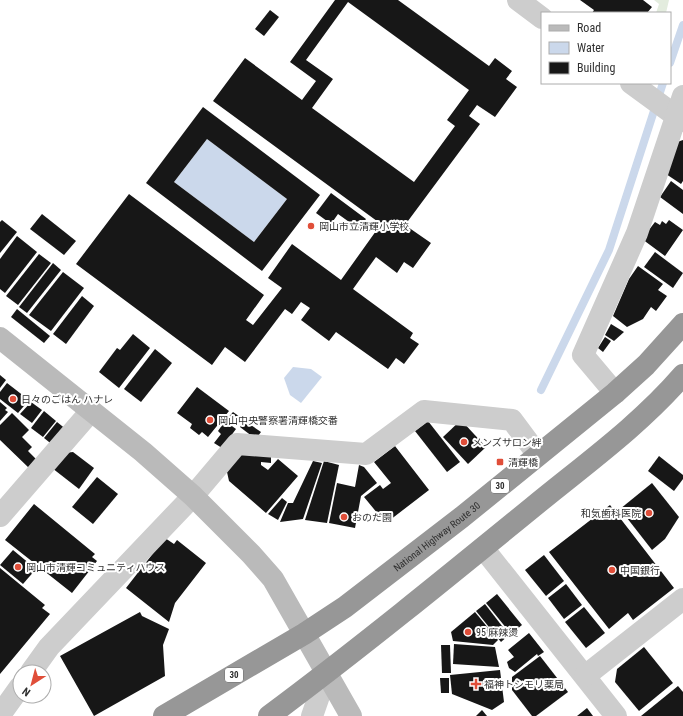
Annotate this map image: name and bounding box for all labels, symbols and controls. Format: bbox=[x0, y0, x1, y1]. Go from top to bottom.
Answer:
legend bbox=[541, 12, 671, 84]
text: Road bbox=[577, 21, 601, 35]
text: Water bbox=[577, 41, 605, 55]
text: Building bbox=[577, 61, 615, 75]
marker: 岡山市立清輝小学校 bbox=[306, 221, 316, 231]
place label: 岡山市立清輝小学校 bbox=[319, 221, 409, 232]
marker: 日々のごはん ハナレ bbox=[8, 394, 18, 404]
place label: 日々のごはん ハナレ bbox=[21, 394, 113, 405]
marker: 岡山中央警察署清輝橋交番 bbox=[205, 415, 215, 425]
place label: 岡山中央警察署清輝橋交番 bbox=[218, 415, 338, 426]
marker: メンズサロン絆 bbox=[459, 437, 469, 447]
place label: メンズサロン絆 bbox=[472, 437, 542, 448]
marker: 清輝橋 bbox=[495, 457, 505, 467]
place label: 清輝橋 bbox=[508, 457, 538, 468]
road number: 30 bbox=[491, 479, 509, 493]
street label: National Highway Route 30 bbox=[391, 499, 482, 573]
place label: 和気歯科医院 bbox=[581, 508, 641, 519]
marker: 和気歯科医院 bbox=[644, 508, 654, 518]
marker: おのだ園 bbox=[339, 512, 349, 522]
place label: おのだ園 bbox=[352, 512, 392, 523]
marker: 岡山市清輝コミュニティハウス bbox=[13, 562, 23, 572]
place label: 岡山市清輝コミュニティハウス bbox=[26, 562, 165, 573]
marker: 中国銀行 bbox=[607, 565, 617, 575]
place label: 中国銀行 bbox=[620, 565, 660, 576]
marker: 95 麻辣燙 bbox=[463, 627, 473, 637]
place label: 95 麻辣燙 bbox=[476, 627, 518, 638]
north arrow bbox=[12, 664, 52, 704]
road number: 30 bbox=[225, 668, 243, 682]
marker: 福神トシモリ薬局 bbox=[471, 679, 481, 689]
place label: 福神トシモリ薬局 bbox=[484, 679, 564, 690]
text: N bbox=[20, 684, 33, 699]

